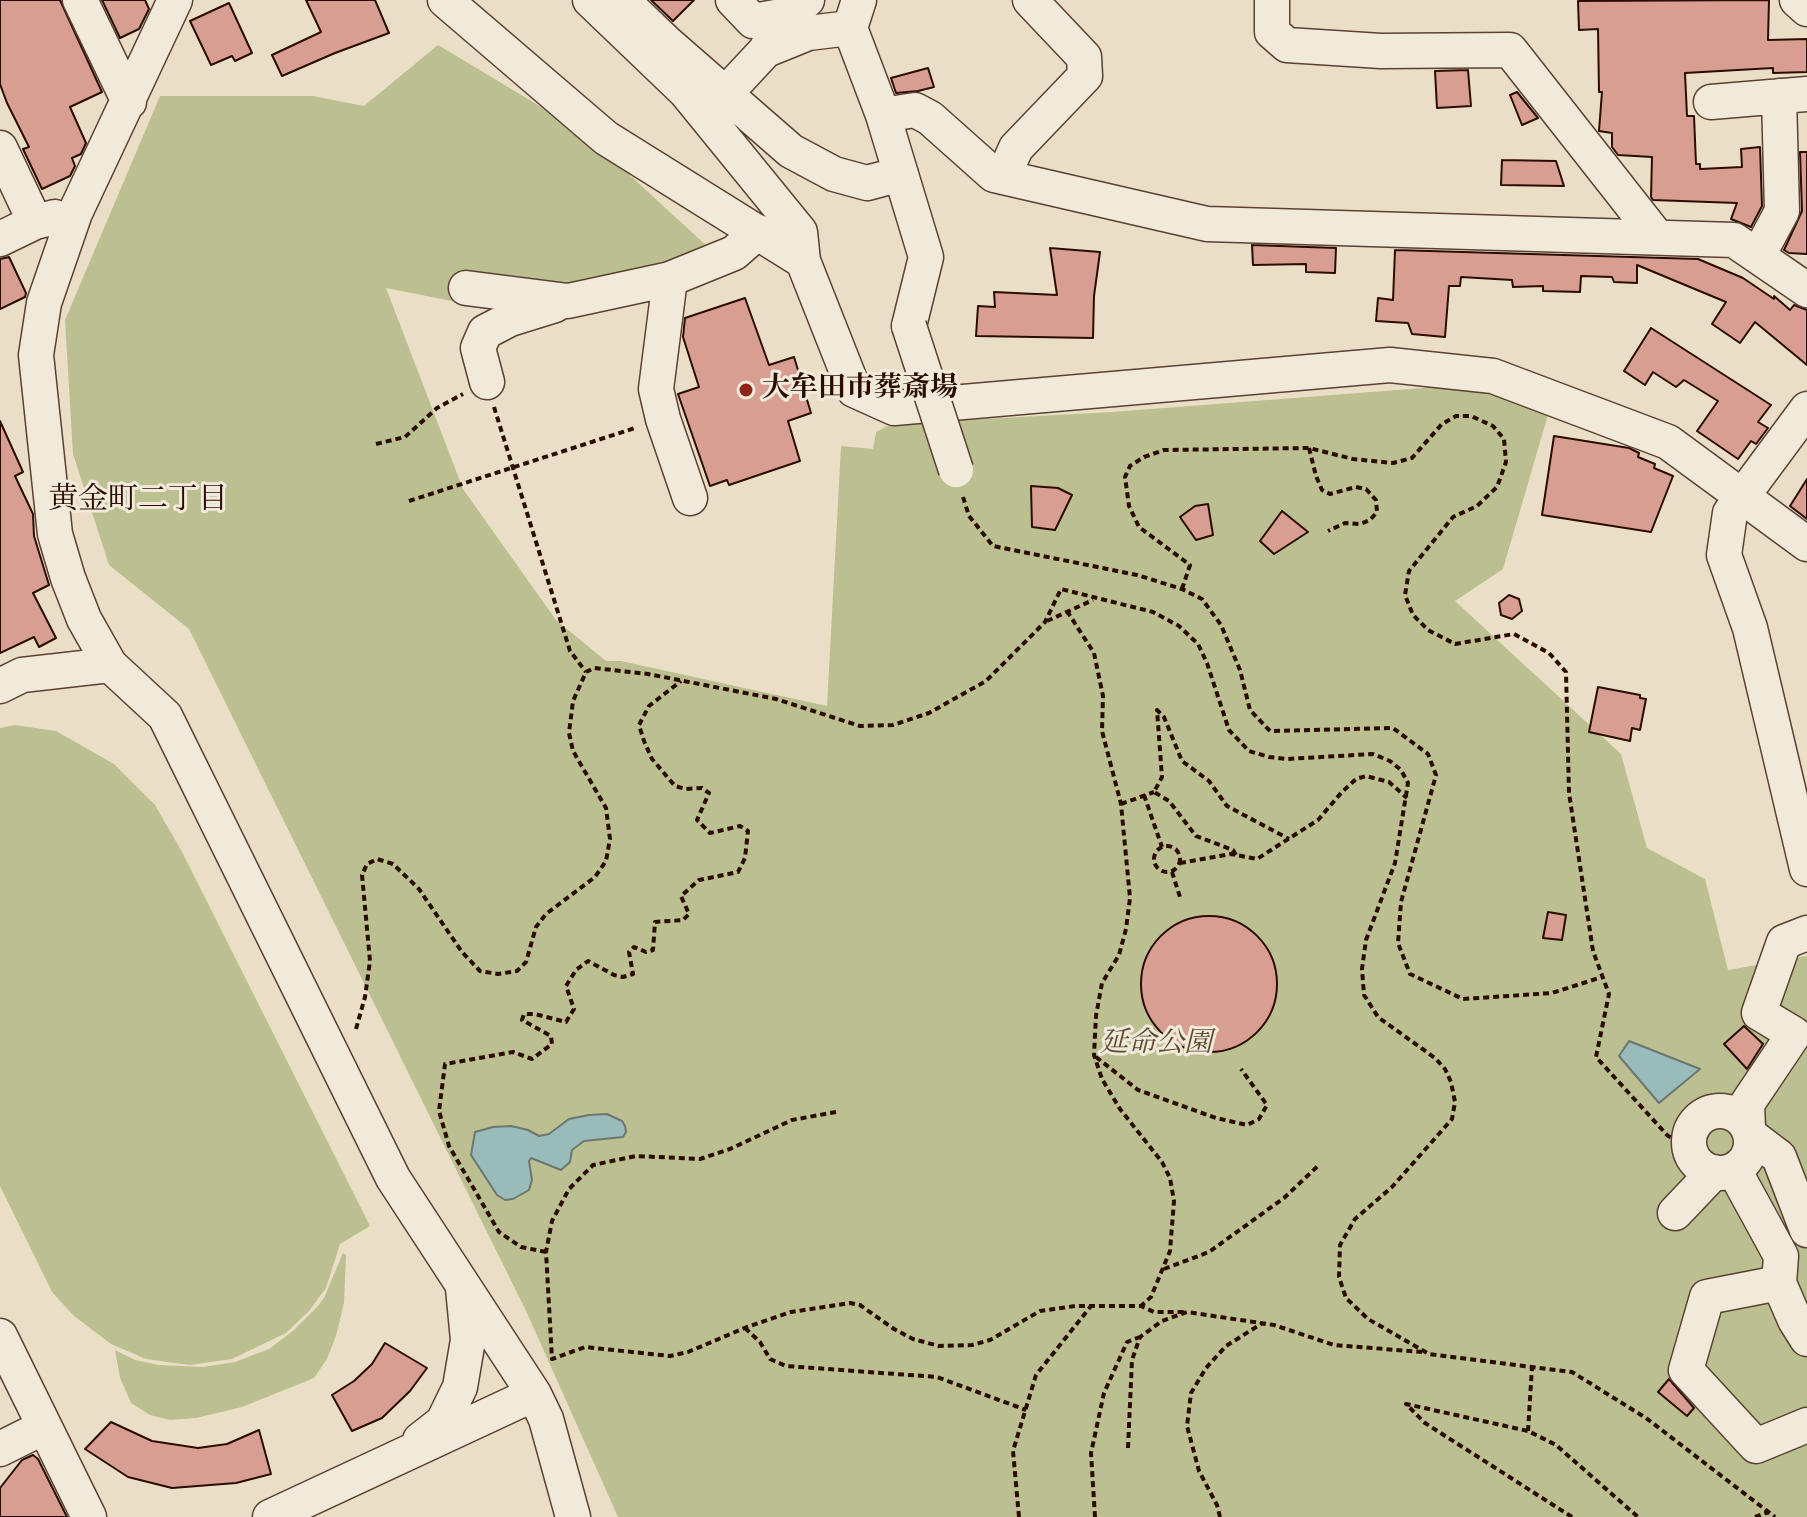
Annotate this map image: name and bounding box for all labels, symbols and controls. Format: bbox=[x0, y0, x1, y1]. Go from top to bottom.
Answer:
place label: 大牟田市葬斎場 bbox=[762, 373, 958, 407]
marker: 大牟田市葬斎場 bbox=[737, 381, 755, 399]
district label: 黄金町二丁目 bbox=[48, 484, 228, 520]
park label: 延命公園 bbox=[1100, 1028, 1212, 1062]

